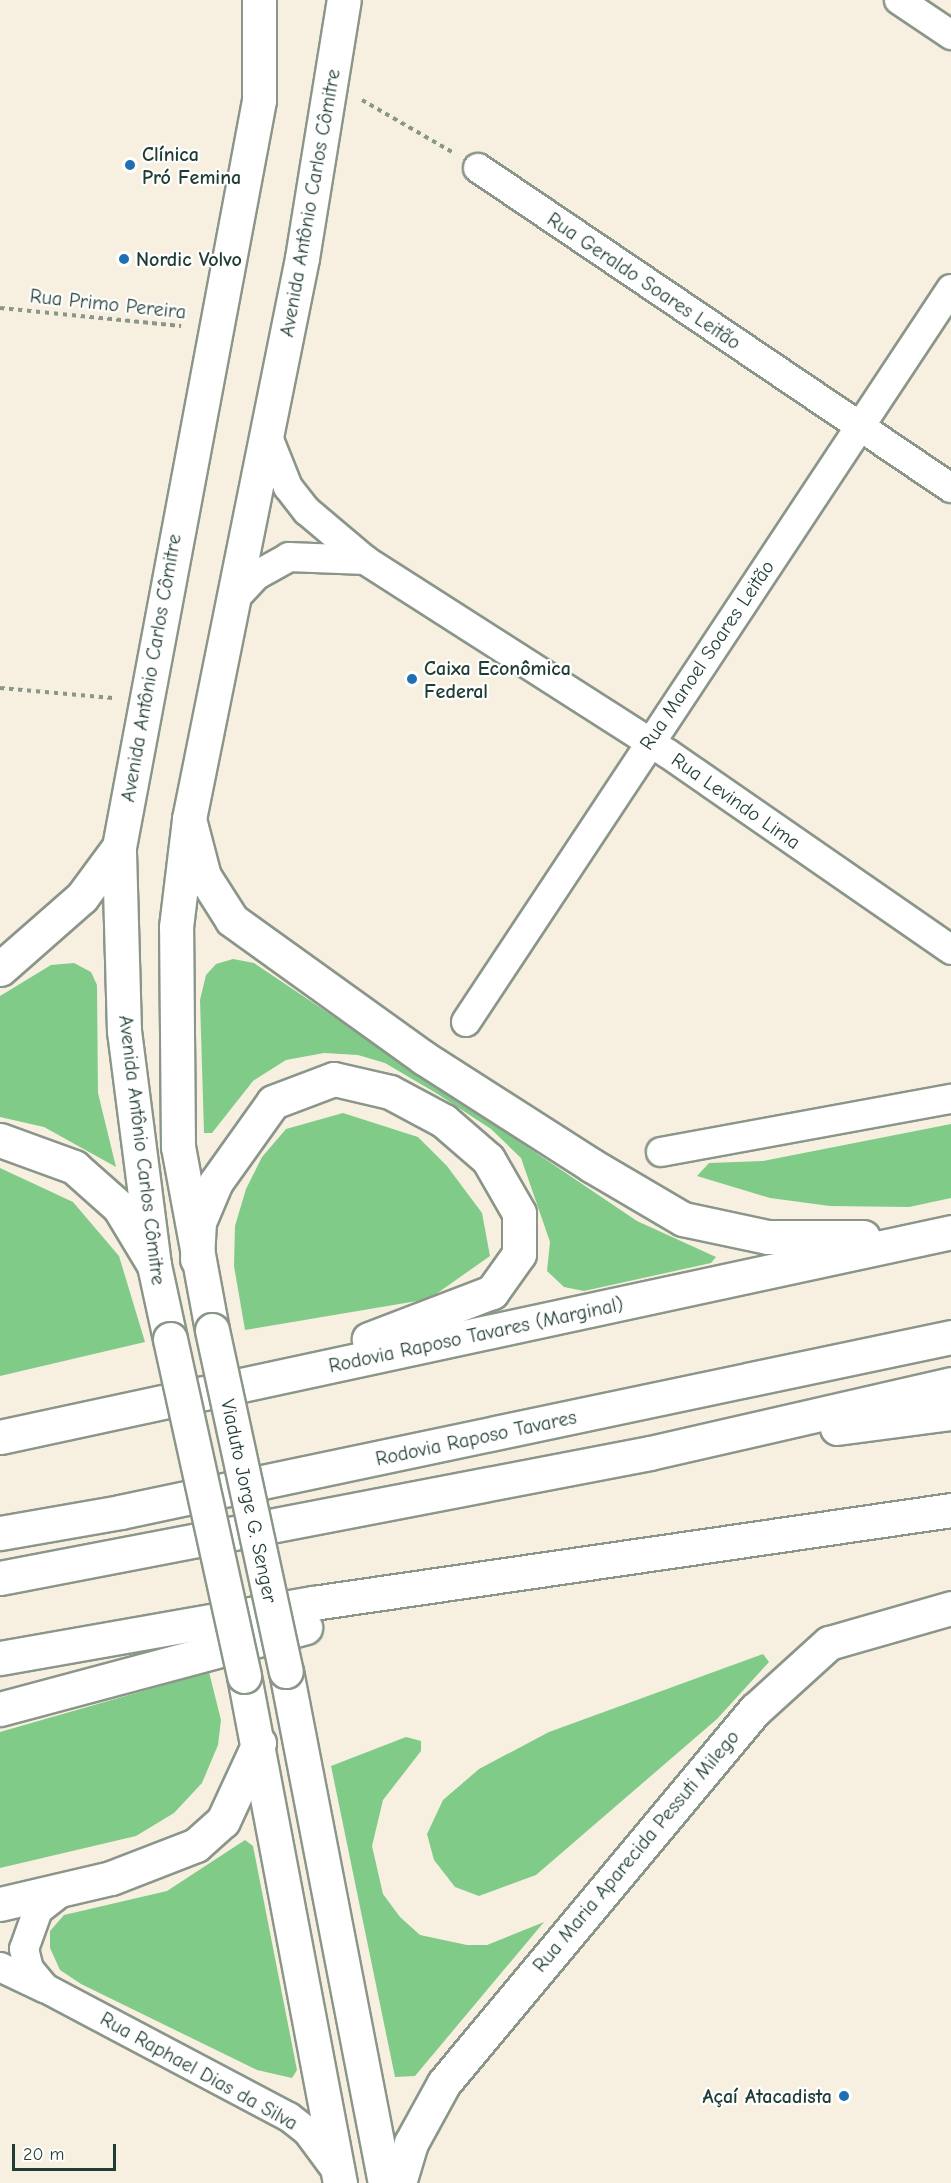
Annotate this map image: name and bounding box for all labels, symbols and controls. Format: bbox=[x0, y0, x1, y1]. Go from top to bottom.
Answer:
street label: Avenida Antônio Carlos Cômitre bbox=[275, 67, 345, 339]
place label: Clínica Pró Femina bbox=[142, 142, 241, 189]
marker: Clínica Pró Femina bbox=[123, 158, 137, 172]
street label: Rua Geraldo Soares Leitão bbox=[543, 207, 745, 355]
place label: Nordic Volvo bbox=[136, 247, 242, 271]
marker: Nordic Volvo bbox=[117, 252, 131, 266]
street label: Rua Primo Pereira bbox=[29, 284, 187, 324]
street label: Avenida Antônio Carlos Cômitre bbox=[116, 532, 186, 804]
street label: Rua Manoel Soares Leitão bbox=[635, 556, 779, 754]
place label: Caixa Econômica Federal bbox=[424, 656, 571, 703]
marker: Caixa Econômica Federal bbox=[405, 672, 419, 686]
street label: Rua Levindo Lima bbox=[667, 748, 805, 854]
street label: Avenida Antônio Carlos Cômitre bbox=[114, 1014, 170, 1286]
street label: Rodovia Raposo Tavares (Marginal) bbox=[326, 1292, 626, 1378]
street label: Viaduto Jorge G. Senger bbox=[216, 1397, 282, 1605]
street label: Rodovia Raposo Tavares bbox=[373, 1405, 579, 1471]
street label: Rua Maria Aparecida Pessuti Milego bbox=[528, 1725, 744, 1977]
street label: Rua Raphael Dias da Silva bbox=[96, 2007, 302, 2135]
place label: Açaí Atacadista bbox=[703, 2084, 832, 2108]
marker: Açaí Atacadista bbox=[837, 2089, 851, 2103]
scale bar bbox=[15, 2132, 118, 2170]
text: 20 m bbox=[23, 2144, 64, 2165]

